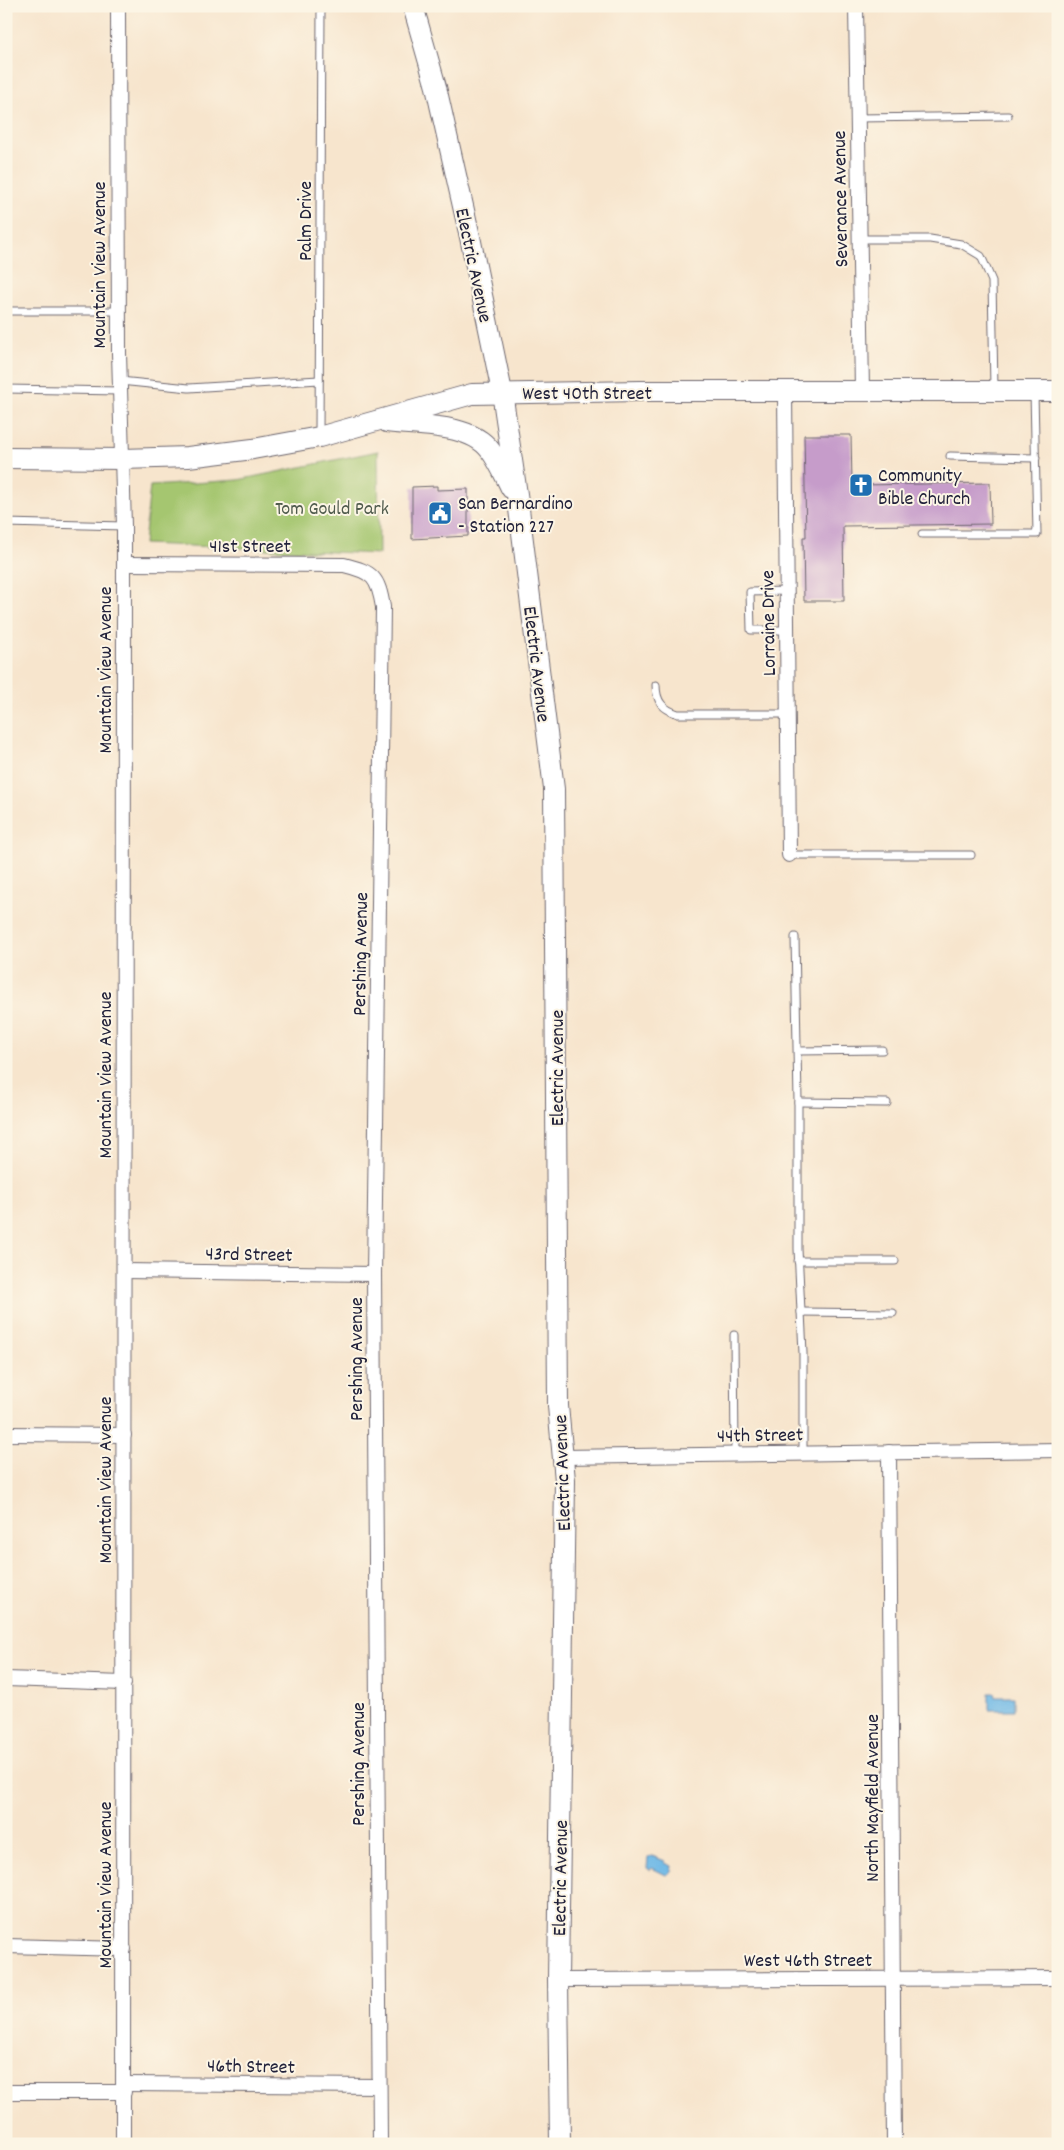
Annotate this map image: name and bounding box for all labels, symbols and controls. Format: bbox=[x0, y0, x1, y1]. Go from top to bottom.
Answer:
street label: Severance Avenue bbox=[827, 130, 857, 268]
street label: Mountain View Avenue bbox=[87, 181, 115, 348]
street label: Palm Drive bbox=[293, 181, 321, 261]
street label: Electric Avenue bbox=[446, 206, 498, 326]
street label: West 40th Street bbox=[522, 381, 652, 409]
place label: Community Bible Church bbox=[878, 463, 970, 514]
church icon: Community Bible Church bbox=[848, 472, 874, 498]
place label: San Bernardino - Station 227 bbox=[458, 491, 573, 542]
park label: Tom Gould Park bbox=[275, 496, 389, 524]
public building icon: San Bernardino - Station 227 bbox=[427, 500, 453, 526]
street label: 41st Street bbox=[209, 534, 291, 562]
street label: Lorraine Drive bbox=[755, 569, 785, 676]
street label: Mountain View Avenue bbox=[93, 586, 121, 753]
street label: Electric Avenue bbox=[514, 605, 556, 724]
street label: Pershing Avenue bbox=[347, 892, 377, 1016]
street label: Mountain View Avenue bbox=[93, 991, 121, 1158]
street label: Electric Avenue bbox=[545, 1010, 573, 1126]
street label: 43rd Street bbox=[205, 1241, 293, 1271]
street label: Pershing Avenue bbox=[344, 1297, 372, 1421]
street label: Mountain View Avenue bbox=[93, 1396, 121, 1563]
street label: Electric Avenue bbox=[548, 1414, 580, 1532]
street label: 44th Street bbox=[717, 1422, 803, 1452]
street label: Pershing Avenue bbox=[346, 1702, 374, 1826]
street label: North Mayfield Avenue bbox=[860, 1714, 888, 1882]
street label: Mountain View Avenue bbox=[93, 1801, 121, 1968]
street label: Electric Avenue bbox=[547, 1819, 577, 1937]
street label: West 46th Street bbox=[744, 1948, 872, 1976]
street label: 46th Street bbox=[207, 2053, 295, 2083]

